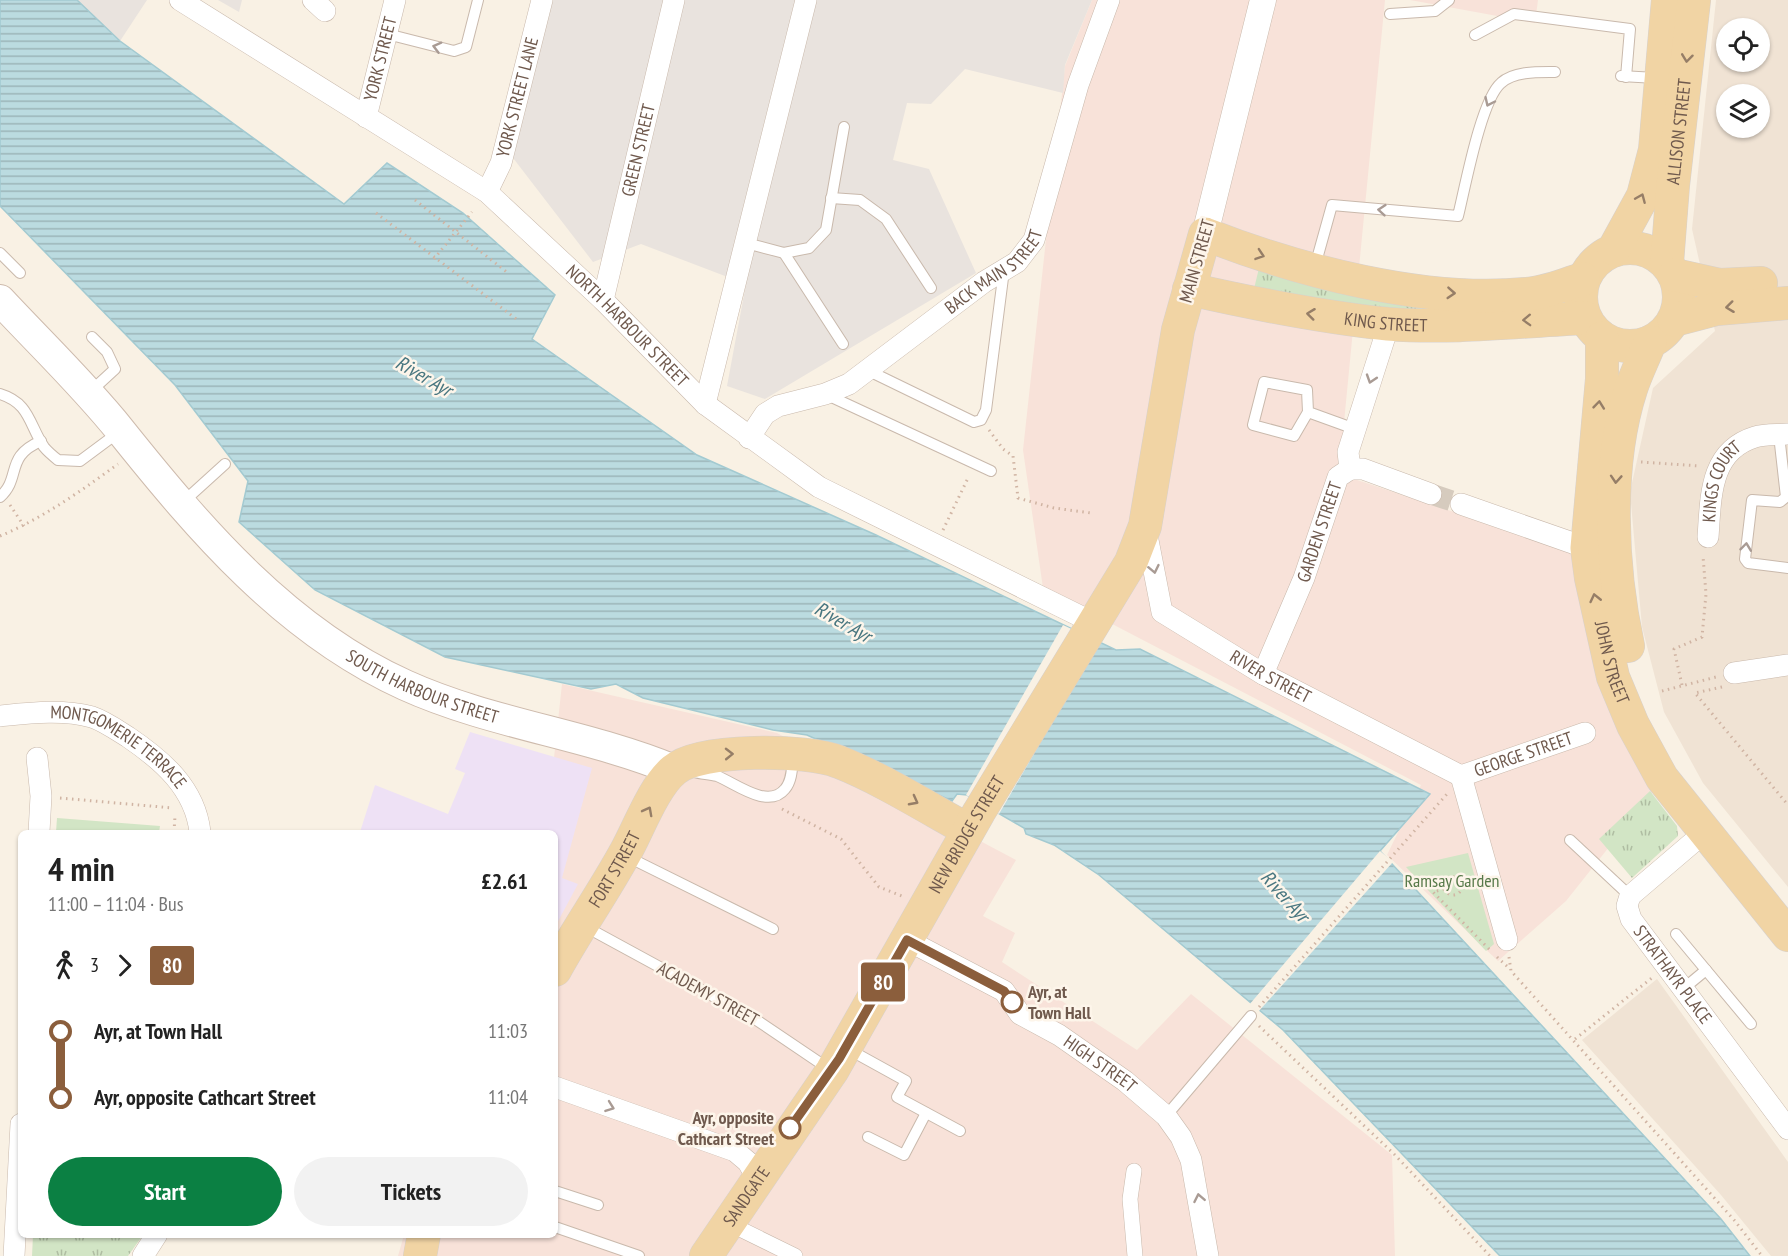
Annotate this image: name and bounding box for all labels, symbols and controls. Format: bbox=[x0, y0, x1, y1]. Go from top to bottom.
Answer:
street label: YORK STREET bbox=[358, 14, 401, 103]
map controls bbox=[1716, 18, 1770, 138]
button: locate bbox=[1716, 18, 1770, 72]
street label: YORK STREET LANE bbox=[491, 35, 543, 160]
one-way arrow bbox=[432, 41, 442, 54]
one-way arrow bbox=[1681, 54, 1694, 63]
street label: ALLISON STREET bbox=[1661, 77, 1696, 186]
button: layers bbox=[1716, 84, 1770, 138]
one-way arrow bbox=[1485, 96, 1497, 107]
street label: GREEN STREET bbox=[616, 101, 660, 199]
one-way arrow bbox=[1634, 193, 1646, 204]
one-way arrow bbox=[1377, 204, 1386, 217]
street label: MAIN STREET bbox=[1174, 217, 1219, 305]
street label: BACK MAIN STREET bbox=[940, 227, 1047, 319]
one-way arrow bbox=[1254, 248, 1265, 261]
street label: NORTH HARBOUR STREET bbox=[561, 260, 694, 391]
one-way arrow bbox=[1446, 287, 1455, 300]
one-way arrow bbox=[1725, 300, 1735, 313]
street label: KING STREET bbox=[1343, 307, 1428, 337]
one-way arrow bbox=[1307, 308, 1316, 320]
one-way arrow bbox=[1522, 314, 1531, 327]
water label: River Ayr bbox=[391, 349, 459, 404]
one-way arrow bbox=[1366, 373, 1378, 384]
one-way arrow bbox=[1592, 400, 1605, 409]
street label: KINGS COURT bbox=[1697, 435, 1745, 523]
one-way arrow bbox=[1610, 475, 1623, 484]
street label: GARDEN STREET bbox=[1291, 479, 1347, 585]
one-way arrow bbox=[1739, 542, 1752, 551]
one-way arrow bbox=[1147, 563, 1160, 573]
one-way arrow bbox=[1589, 594, 1602, 604]
water label: River Ayr bbox=[810, 595, 878, 650]
street label: JOHN STREET bbox=[1590, 618, 1635, 707]
street label: SOUTH HARBOUR STREET bbox=[342, 644, 501, 728]
street label: RIVER STREET bbox=[1226, 645, 1315, 708]
street label: MONTGOMERIE TERRACE bbox=[50, 700, 192, 793]
street label: GEORGE STREET bbox=[1471, 726, 1576, 782]
one-way arrow bbox=[724, 748, 733, 760]
street label: NEW BRIDGE STREET bbox=[923, 771, 1009, 897]
one-way arrow bbox=[907, 794, 918, 805]
one-way arrow bbox=[641, 807, 652, 817]
street label: FORT STREET bbox=[583, 828, 645, 912]
text: 4 min bbox=[48, 847, 115, 890]
water label: River Ayr bbox=[1255, 865, 1317, 929]
text: £2.61 bbox=[481, 867, 528, 895]
park label: Ramsay Garden bbox=[1404, 869, 1500, 892]
text: 11:00 – 11:04 · Bus bbox=[48, 891, 183, 917]
street label: STRATHAYR PLACE bbox=[1629, 920, 1717, 1028]
icon: walk bbox=[48, 949, 81, 982]
icon: forward bbox=[108, 949, 141, 982]
text: 3 bbox=[90, 952, 99, 978]
text: 80 bbox=[162, 952, 182, 979]
street label: ACADEMY STREET bbox=[653, 956, 763, 1031]
line badge: 80 bbox=[856, 962, 910, 1002]
text: 80 bbox=[873, 969, 893, 996]
place label: Ayr, at Town Hall bbox=[1027, 980, 1091, 1024]
marker: Ayr, at Town Hall bbox=[1001, 991, 1023, 1013]
text: Ayr, at Town Hall bbox=[94, 1017, 222, 1045]
text: 11:03 bbox=[488, 1018, 528, 1044]
street label: HIGH STREET bbox=[1059, 1030, 1142, 1097]
text: Ayr, opposite Cathcart Street bbox=[94, 1083, 316, 1111]
text: 11:04 bbox=[488, 1084, 528, 1110]
one-way arrow bbox=[604, 1099, 615, 1112]
place label: Ayr, opposite Cathcart Street bbox=[678, 1106, 775, 1150]
marker: Ayr, opposite Cathcart Street bbox=[779, 1117, 801, 1139]
button: Start bbox=[48, 1157, 282, 1226]
button: Tickets bbox=[294, 1157, 528, 1226]
street label: SANDGATE bbox=[718, 1162, 775, 1231]
one-way arrow bbox=[1193, 1194, 1206, 1204]

